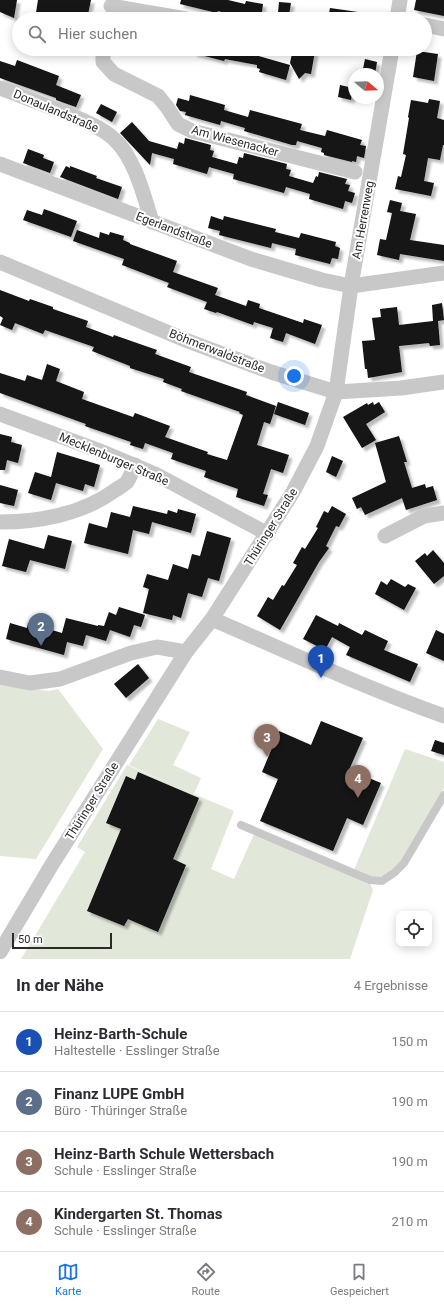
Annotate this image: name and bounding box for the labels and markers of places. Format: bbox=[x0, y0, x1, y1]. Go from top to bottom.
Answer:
pin: 2 bbox=[28, 613, 54, 646]
pin: 1 bbox=[308, 645, 334, 678]
pin: 3 bbox=[254, 724, 280, 757]
pin: 4 bbox=[345, 765, 371, 798]

